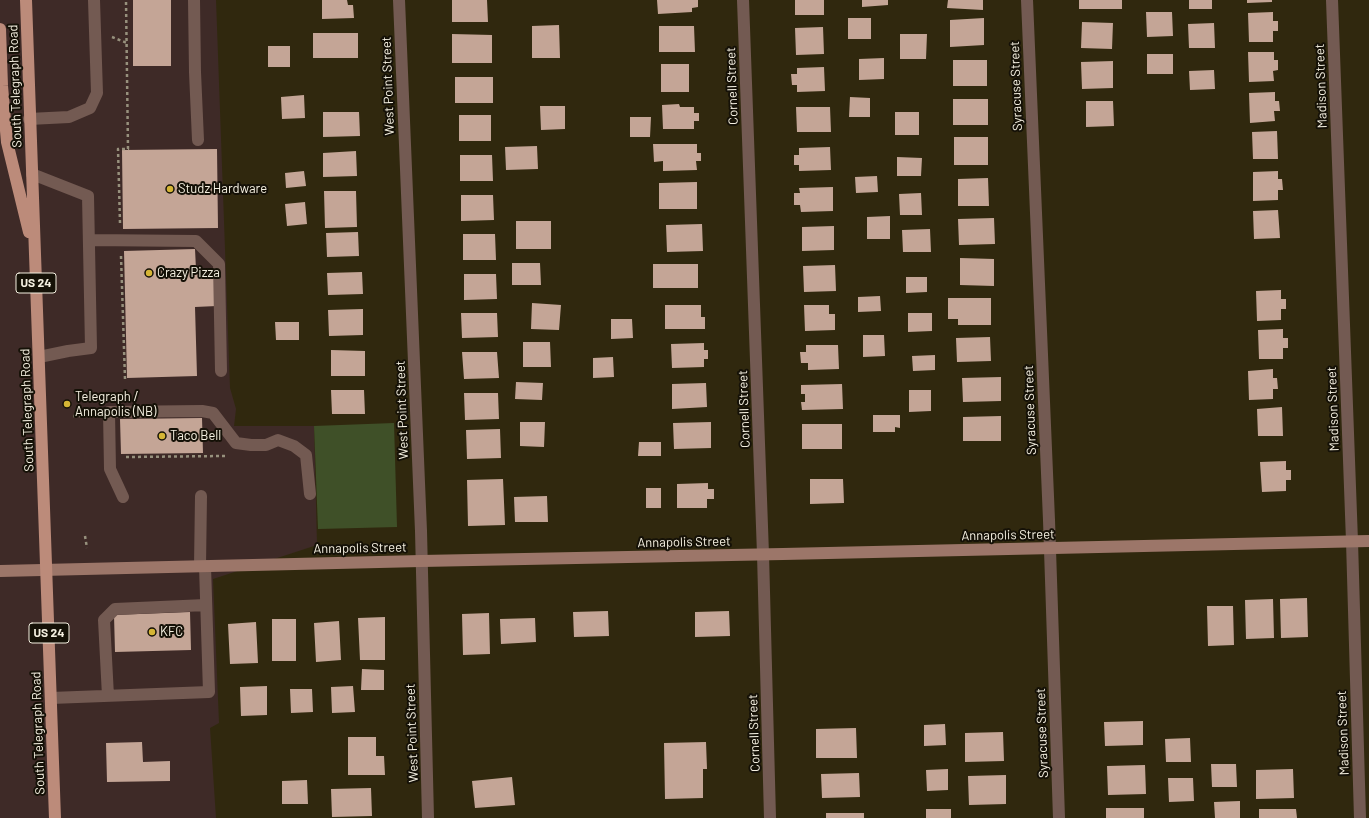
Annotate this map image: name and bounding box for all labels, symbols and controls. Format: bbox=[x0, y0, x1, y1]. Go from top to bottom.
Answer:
street label: South Telegraph Road bbox=[5, 24, 25, 148]
street label: West Point Street bbox=[378, 36, 398, 136]
street label: Syracuse Street bbox=[1007, 41, 1025, 131]
street label: Madison Street bbox=[1312, 43, 1330, 129]
street label: Cornell Street bbox=[723, 47, 741, 125]
place label: Studz Hardware bbox=[178, 181, 267, 197]
marker: Studz Hardware bbox=[165, 184, 175, 194]
place label: Crazy Pizza bbox=[157, 265, 220, 281]
marker: Crazy Pizza bbox=[144, 268, 154, 278]
road number: US 24 bbox=[16, 273, 56, 293]
street label: South Telegraph Road bbox=[17, 348, 37, 472]
street label: West Point Street bbox=[392, 360, 412, 460]
street label: Syracuse Street bbox=[1021, 365, 1039, 455]
street label: Madison Street bbox=[1324, 366, 1342, 452]
street label: Cornell Street bbox=[735, 370, 753, 448]
place label: Telegraph / Annapolis (NB) bbox=[75, 389, 156, 420]
marker: Telegraph / Annapolis (NB) bbox=[62, 399, 72, 409]
place label: Taco Bell bbox=[170, 428, 221, 444]
marker: Taco Bell bbox=[157, 431, 167, 441]
street label: Annapolis Street bbox=[961, 526, 1055, 544]
street label: Annapolis Street bbox=[637, 533, 731, 551]
street label: Annapolis Street bbox=[313, 539, 407, 557]
road number: US 24 bbox=[29, 623, 69, 643]
place label: KFC bbox=[160, 624, 183, 640]
marker: KFC bbox=[147, 627, 157, 637]
street label: South Telegraph Road bbox=[28, 671, 48, 795]
street label: West Point Street bbox=[402, 683, 422, 783]
street label: Syracuse Street bbox=[1033, 688, 1051, 778]
street label: Madison Street bbox=[1334, 690, 1352, 776]
street label: Cornell Street bbox=[745, 694, 763, 772]

